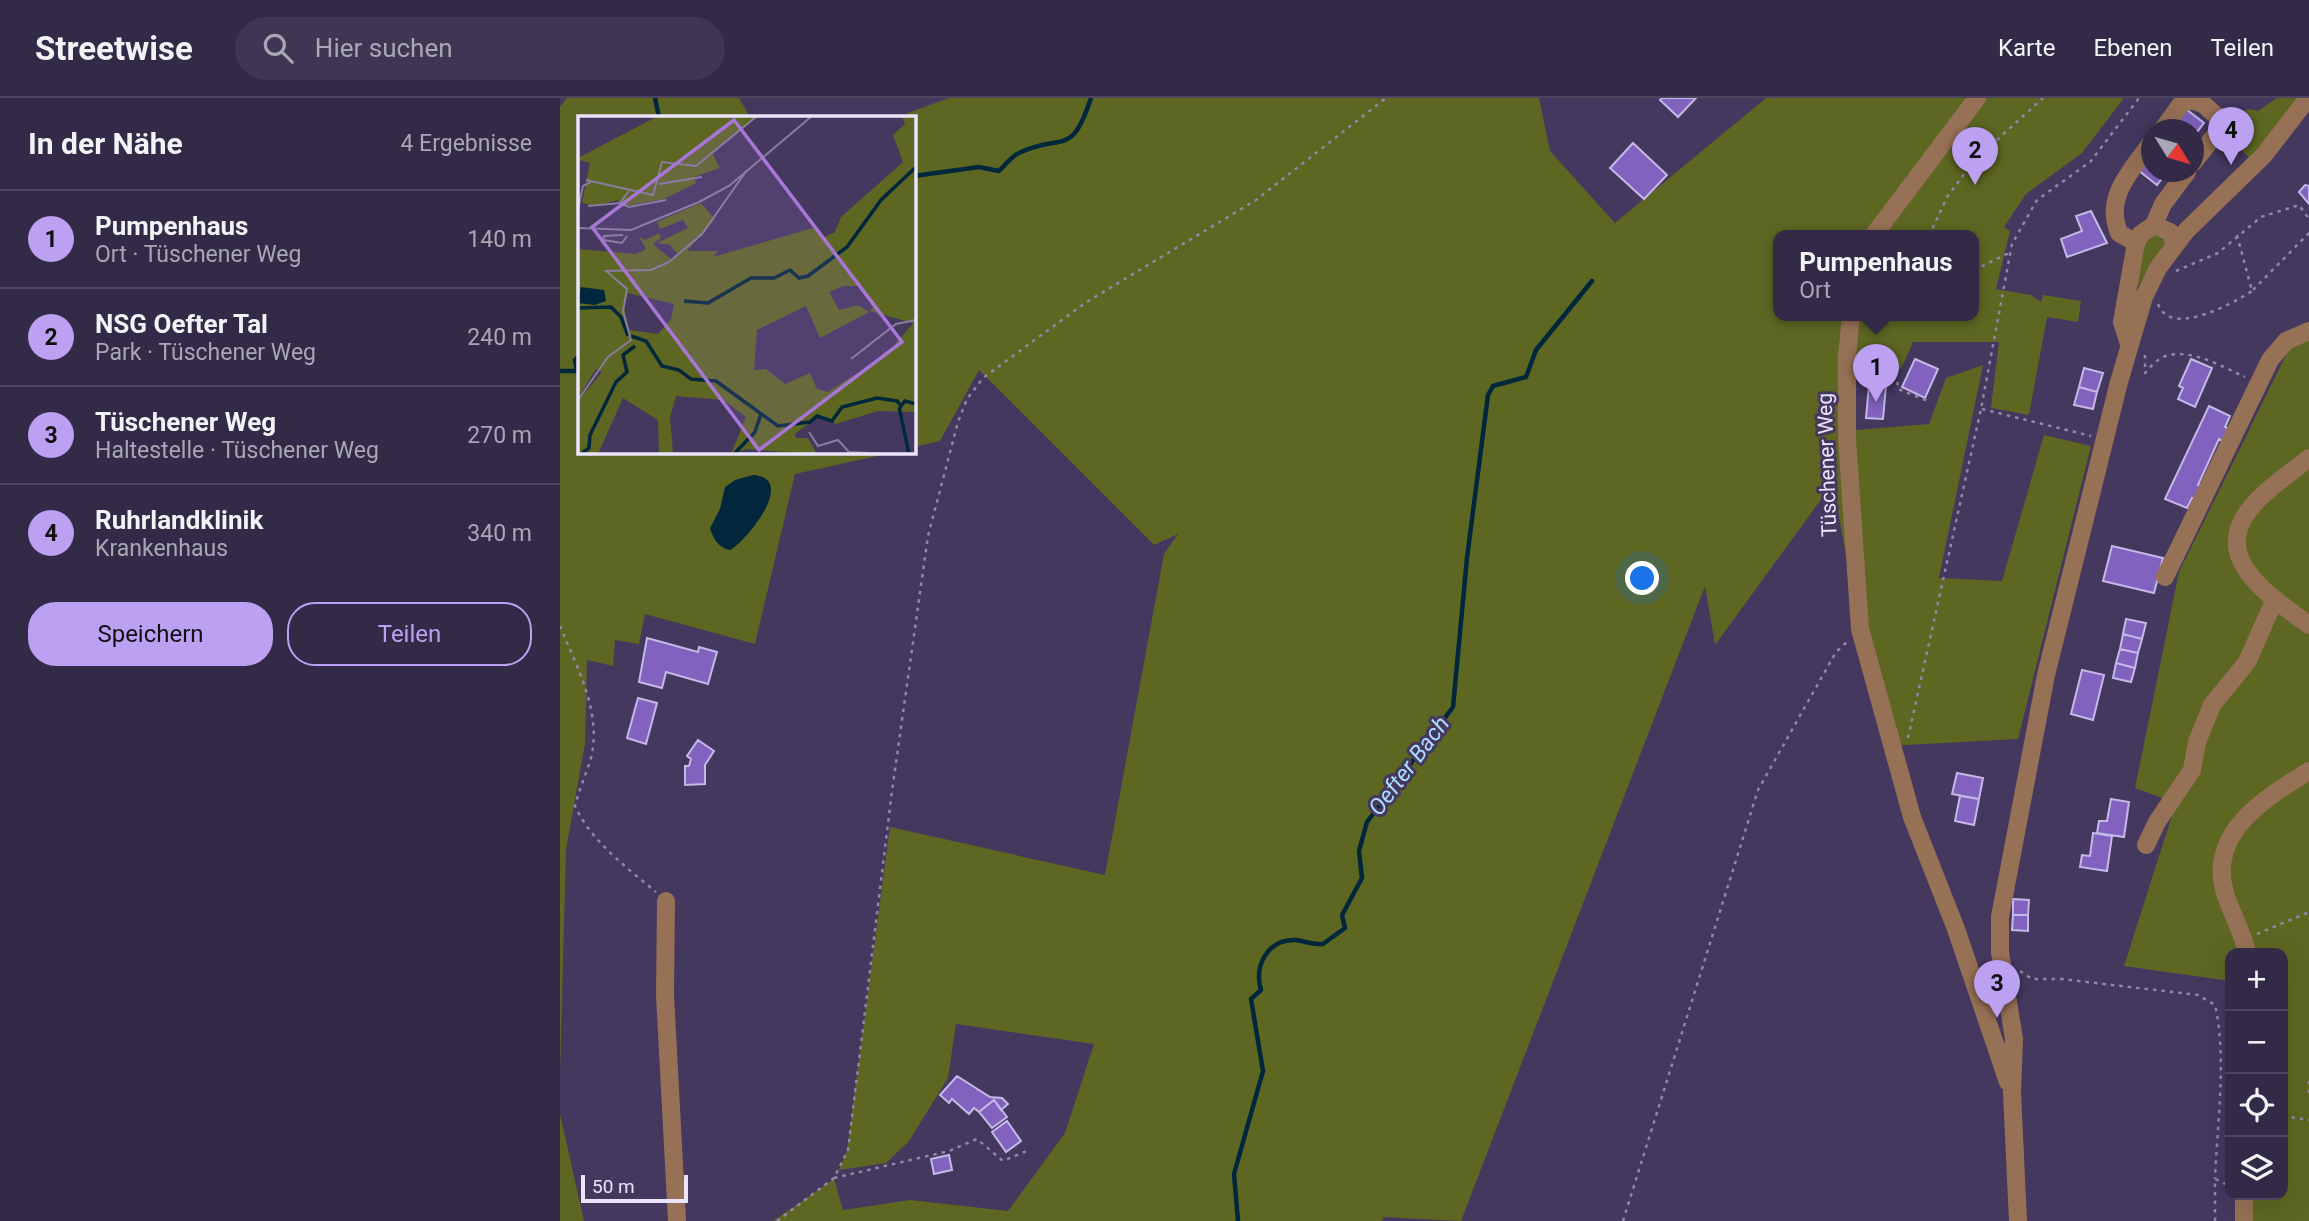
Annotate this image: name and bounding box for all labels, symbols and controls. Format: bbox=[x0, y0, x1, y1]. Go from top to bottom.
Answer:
search box bbox=[235, 17, 725, 80]
text: Streetwise bbox=[35, 29, 193, 68]
icon: search bbox=[259, 29, 297, 67]
text: Hier suchen bbox=[315, 33, 453, 63]
text: Karte bbox=[1998, 34, 2055, 62]
text: Ebenen bbox=[2093, 34, 2172, 62]
text: Teilen bbox=[2210, 34, 2274, 62]
pin: 4 bbox=[2208, 107, 2254, 165]
inset map bbox=[578, 116, 915, 453]
north arrow bbox=[2141, 119, 2204, 182]
text: In der Nähe bbox=[28, 126, 183, 161]
pin: 2 bbox=[1952, 127, 1998, 185]
text: 4 Ergebnisse bbox=[400, 130, 532, 157]
text: Pumpenhaus bbox=[95, 211, 248, 241]
text: 1 bbox=[44, 226, 58, 253]
text: 140 m bbox=[467, 226, 532, 253]
popup bbox=[1773, 230, 1979, 321]
text: Ort · Tüschener Weg bbox=[95, 241, 301, 268]
text: Pumpenhaus bbox=[1799, 247, 1953, 277]
text: Ort bbox=[1799, 277, 1831, 304]
text: NSG Oefter Tal bbox=[95, 309, 268, 339]
text: 2 bbox=[44, 324, 58, 351]
text: 240 m bbox=[467, 324, 532, 351]
text: Park · Tüschener Weg bbox=[95, 339, 316, 366]
pin: 1 bbox=[1853, 344, 1899, 402]
street label: Tüschener Weg bbox=[1812, 393, 1842, 537]
text: Tüschener Weg bbox=[95, 407, 276, 437]
text: 3 bbox=[44, 422, 58, 449]
text: 270 m bbox=[467, 422, 532, 449]
text: Haltestelle · Tüschener Weg bbox=[95, 437, 379, 464]
text: Ruhrlandklinik bbox=[95, 505, 263, 535]
text: 4 bbox=[44, 520, 58, 547]
text: 340 m bbox=[467, 520, 532, 547]
text: Krankenhaus bbox=[95, 535, 228, 562]
your location bbox=[1625, 561, 1659, 595]
button: Speichern bbox=[28, 602, 273, 666]
button: Teilen bbox=[287, 602, 532, 666]
water label: Oefter Bach bbox=[1363, 711, 1455, 821]
map controls bbox=[2225, 948, 2288, 1200]
button: + bbox=[2225, 948, 2288, 1011]
pin: 3 bbox=[1974, 960, 2020, 1018]
button: − bbox=[2225, 1011, 2288, 1074]
button: locate bbox=[2225, 1074, 2288, 1137]
button: layers bbox=[2225, 1137, 2288, 1200]
scale bar bbox=[581, 1172, 688, 1204]
text: 50 m bbox=[592, 1175, 635, 1198]

